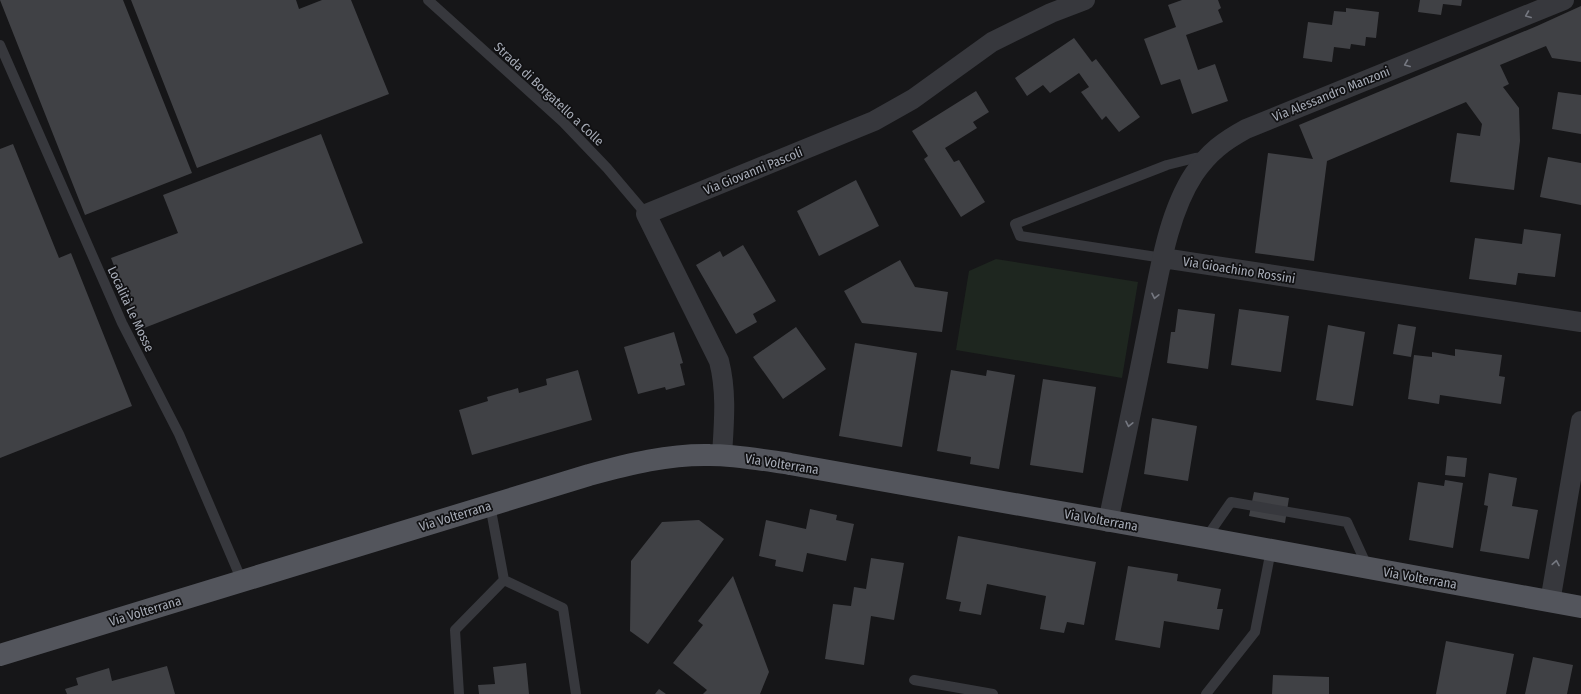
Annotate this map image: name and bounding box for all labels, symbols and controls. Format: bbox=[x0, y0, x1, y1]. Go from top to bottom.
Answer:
one-way arrow bbox=[1524, 10, 1531, 18]
street label: Strada di Borgatello a Colle bbox=[491, 39, 607, 149]
one-way arrow bbox=[1404, 59, 1411, 67]
street label: Via Alessandro Manzoni bbox=[1270, 64, 1392, 124]
street label: Via Giovanni Pascoli bbox=[701, 144, 805, 198]
street label: Via Gioachino Rossini bbox=[1182, 254, 1296, 286]
street label: Località Le Mosse bbox=[105, 264, 157, 354]
one-way arrow bbox=[1152, 293, 1160, 299]
one-way arrow bbox=[1125, 420, 1133, 427]
street label: Via Volterrana bbox=[744, 451, 820, 477]
street label: Via Volterrana bbox=[417, 498, 493, 534]
street label: Via Volterrana bbox=[1063, 506, 1139, 534]
one-way arrow bbox=[1552, 560, 1560, 566]
street label: Via Volterrana bbox=[1382, 564, 1458, 592]
street label: Via Volterrana bbox=[107, 593, 183, 629]

